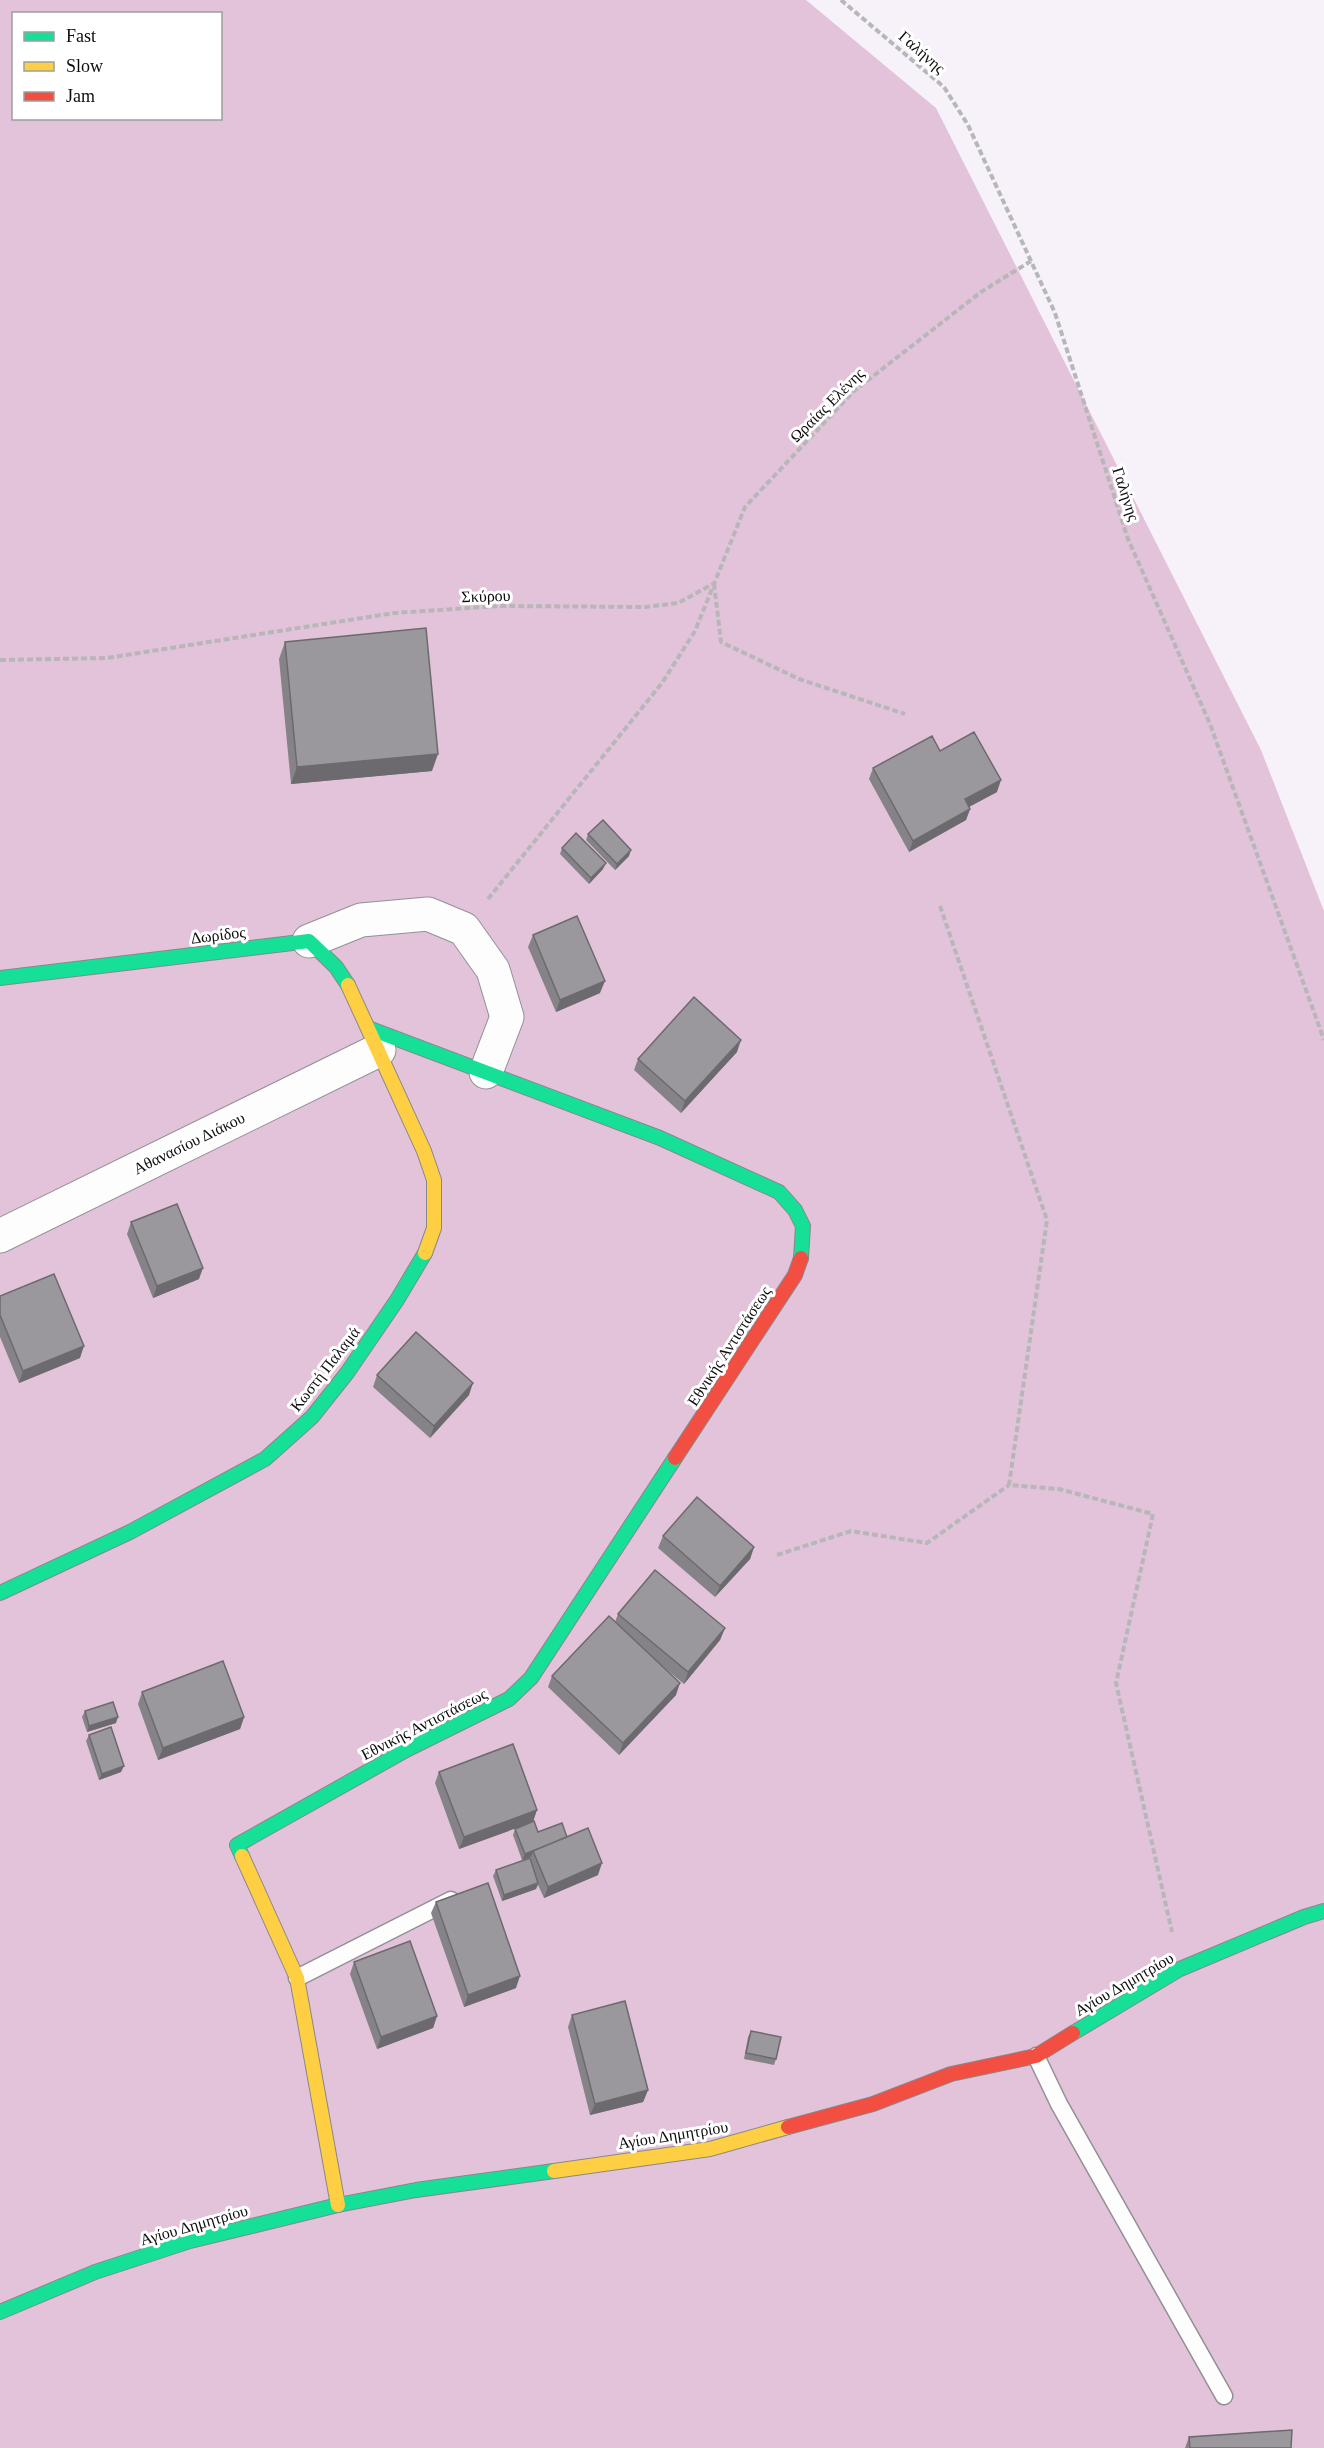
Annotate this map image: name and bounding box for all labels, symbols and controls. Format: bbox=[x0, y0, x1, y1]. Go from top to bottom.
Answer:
legend bbox=[12, 12, 222, 120]
text: Fast bbox=[66, 26, 96, 46]
street label: Γαλήνης bbox=[895, 27, 949, 78]
text: Slow bbox=[66, 56, 103, 76]
text: Jam bbox=[66, 86, 95, 106]
street label: Ωραίας Ελένης bbox=[787, 364, 869, 446]
street label: Γαλήνης bbox=[1108, 465, 1143, 524]
street label: Σκύρου bbox=[461, 587, 511, 606]
street label: Δωρίδος bbox=[190, 923, 247, 948]
street label: Αθανασίου Διάκου bbox=[131, 1109, 248, 1177]
street label: Εθνικής Αντιστάσεως bbox=[684, 1283, 775, 1409]
street label: Κωστή Παλαμά bbox=[287, 1323, 364, 1415]
street label: Εθνικής Αντιστάσεως bbox=[358, 1685, 491, 1764]
street label: Αγίου Δημητρίου bbox=[1072, 1949, 1177, 2020]
street label: Αγίου Δημητρίου bbox=[617, 2118, 729, 2153]
street label: Αγίου Δημητρίου bbox=[138, 2201, 250, 2249]

